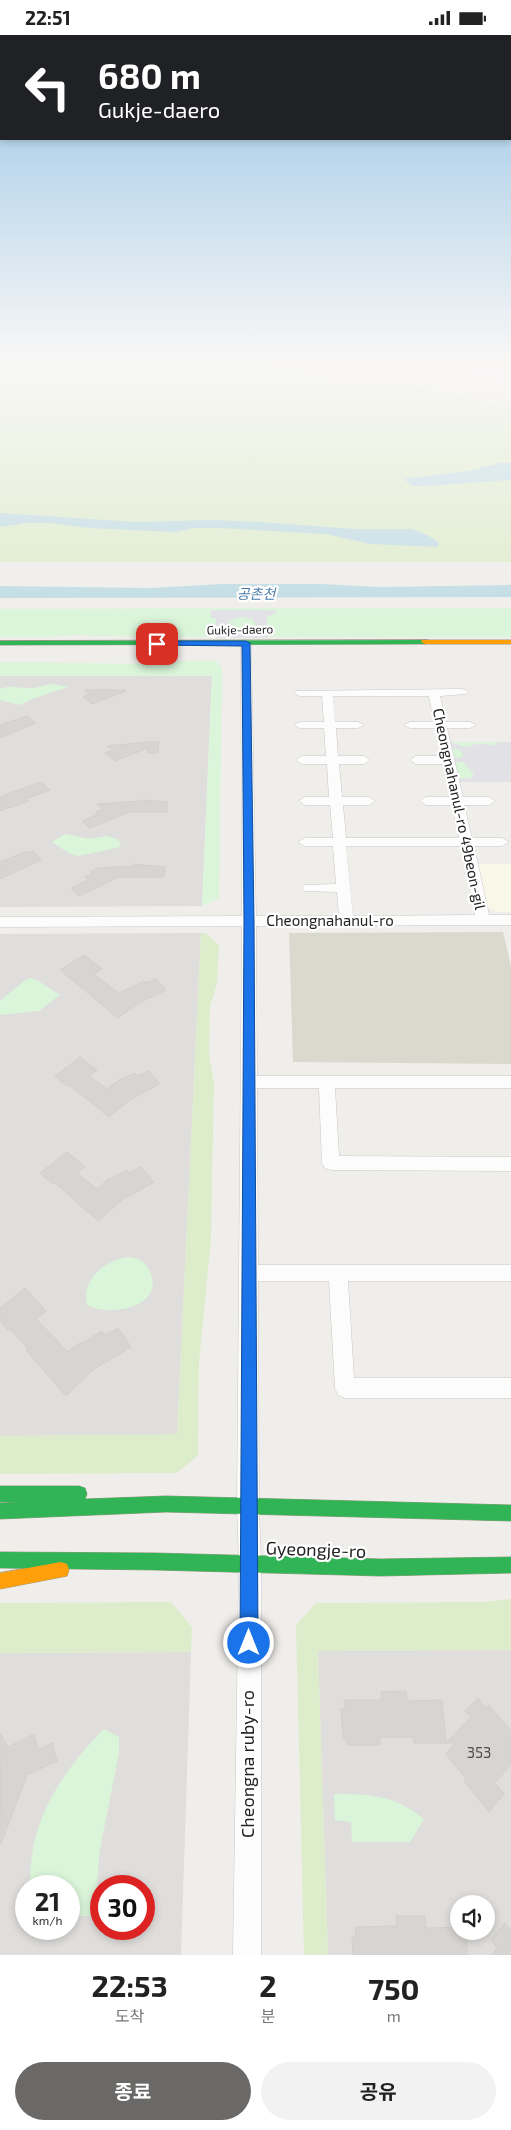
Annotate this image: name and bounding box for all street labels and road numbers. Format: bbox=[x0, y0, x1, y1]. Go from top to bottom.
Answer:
street label: Gukje-daero bbox=[207, 621, 274, 638]
street label: Cheongnahanul-ro 49beon-gil bbox=[430, 706, 490, 912]
street label: Cheongnahanul-ro bbox=[266, 911, 394, 929]
street label: Gyeongje-ro bbox=[265, 1536, 367, 1562]
street label: Cheongna ruby-ro bbox=[236, 1690, 258, 1838]

